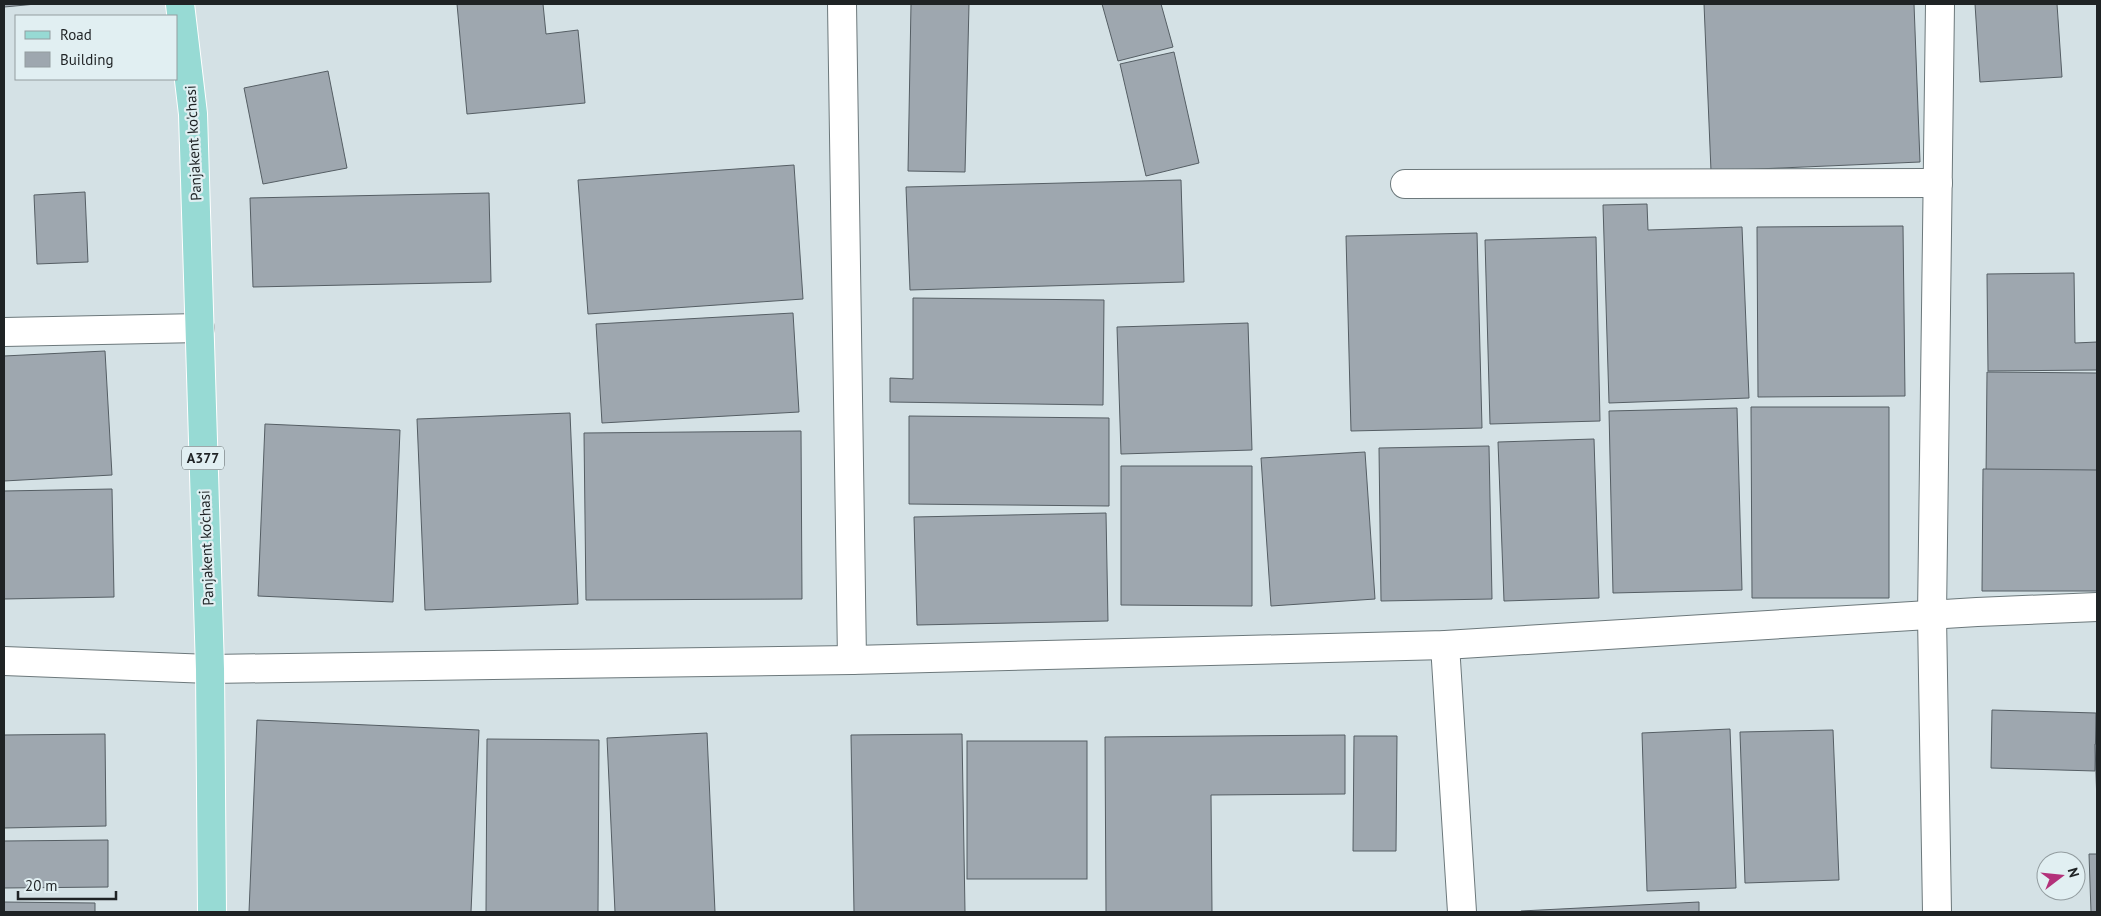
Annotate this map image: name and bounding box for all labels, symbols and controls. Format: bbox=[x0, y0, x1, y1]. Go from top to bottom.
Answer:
legend bbox=[15, 15, 178, 80]
text: Road bbox=[60, 25, 92, 44]
text: Building bbox=[60, 50, 114, 69]
street label: Panjakent ko'chasi bbox=[180, 85, 206, 201]
road number: A377 bbox=[182, 446, 224, 469]
street label: Panjakent ko'chasi bbox=[194, 490, 218, 606]
north arrow bbox=[2036, 851, 2086, 901]
text: N bbox=[2064, 866, 2083, 879]
scale bar bbox=[18, 868, 115, 900]
text: 20 m bbox=[25, 876, 58, 895]

